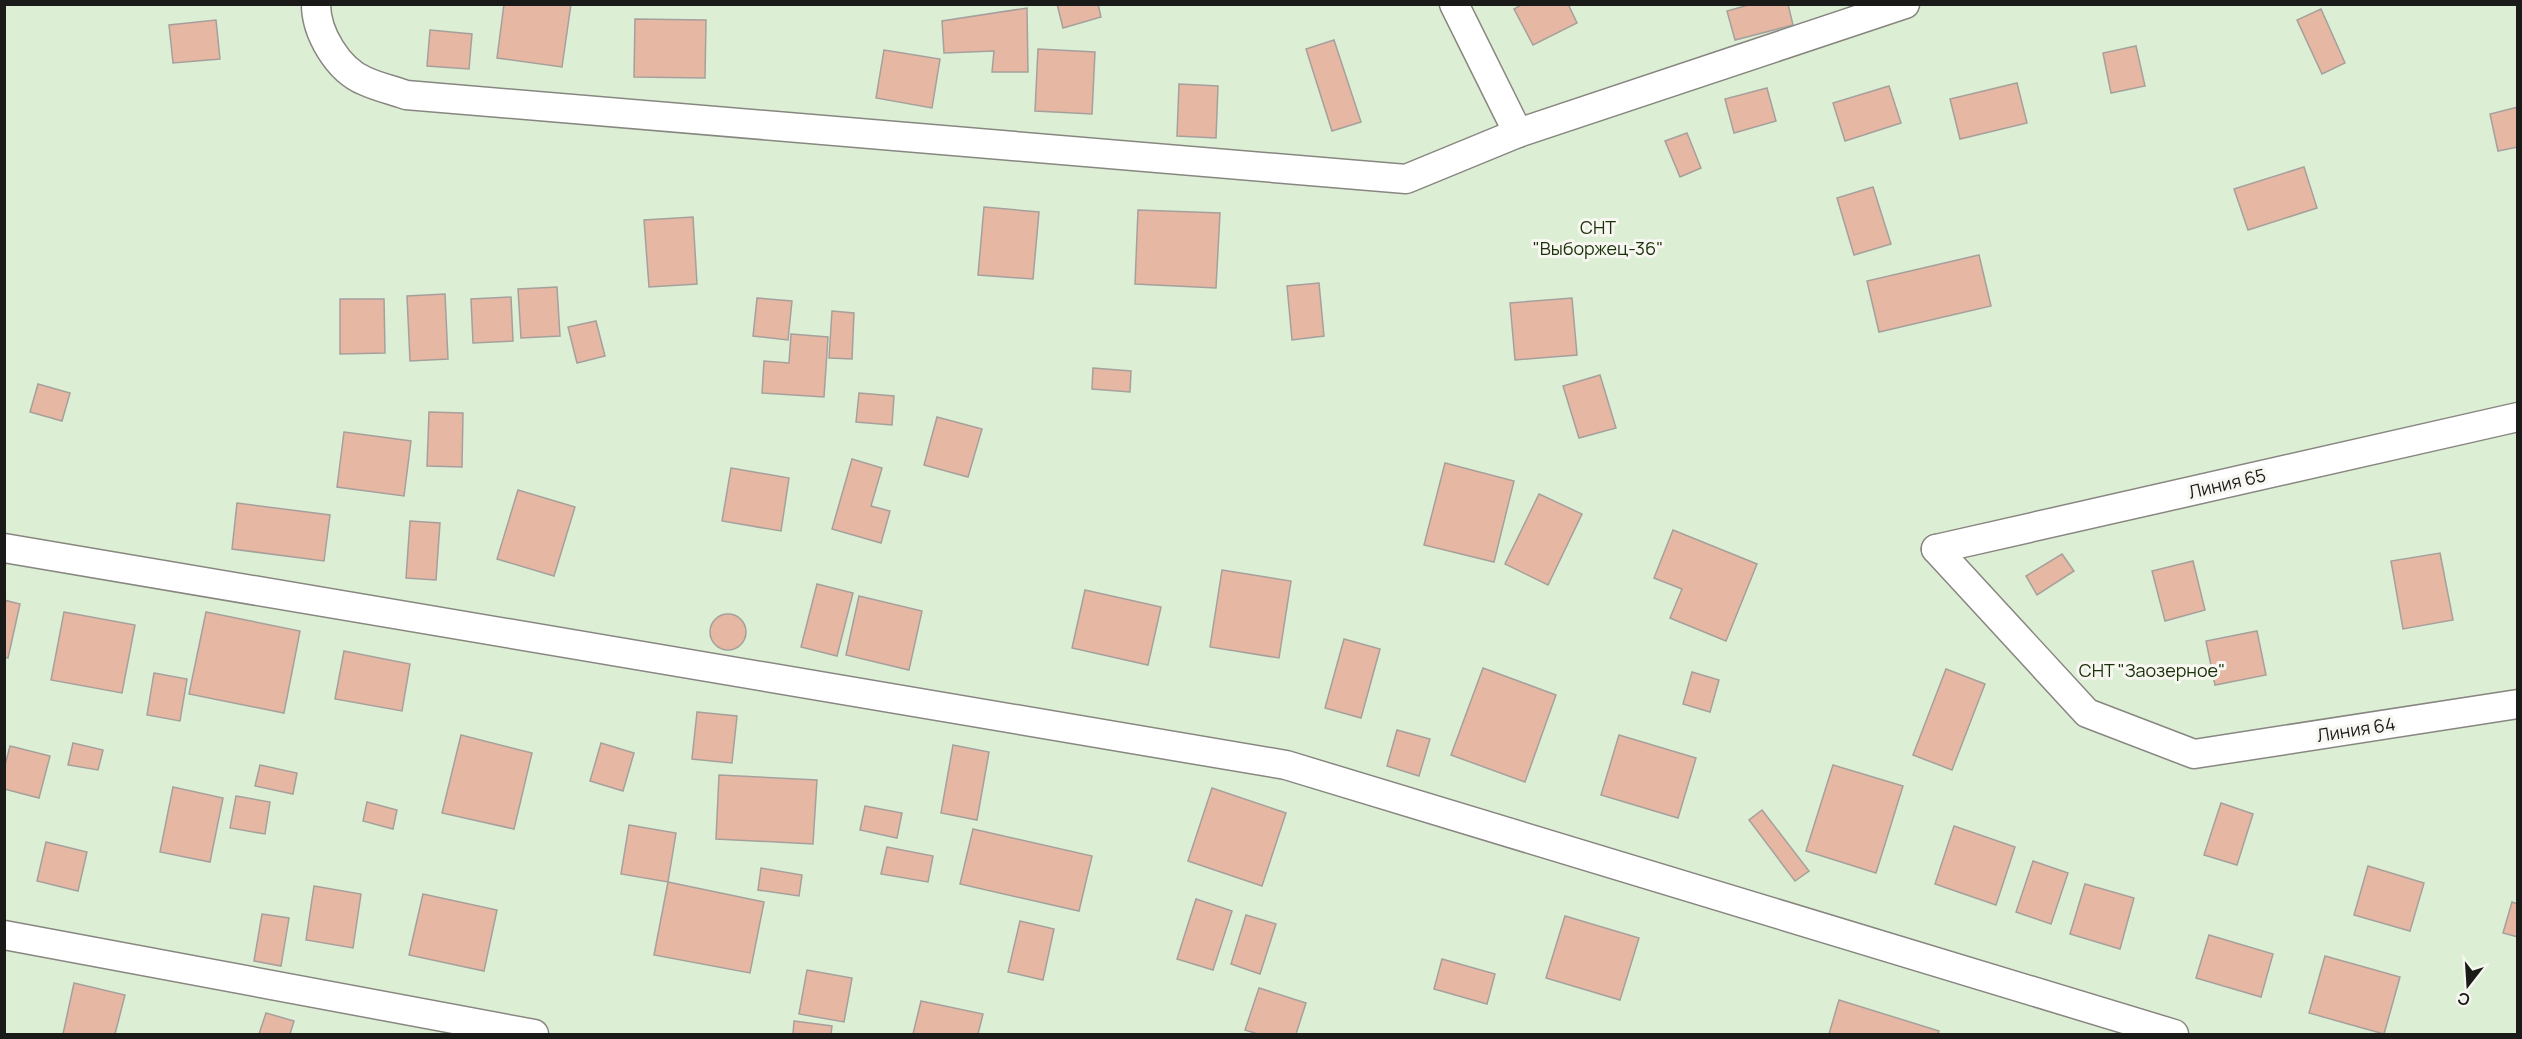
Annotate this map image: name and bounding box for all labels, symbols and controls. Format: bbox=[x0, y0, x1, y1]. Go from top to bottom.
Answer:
park label: СНТ "Выборжец-36" bbox=[1533, 215, 1663, 260]
street label: Линия 65 bbox=[2186, 462, 2268, 504]
park label: СНТ "Заозерное" bbox=[2079, 658, 2225, 682]
street label: Линия 64 bbox=[2315, 711, 2397, 747]
north arrow bbox=[2438, 955, 2498, 1015]
text: С bbox=[2455, 987, 2472, 1012]

